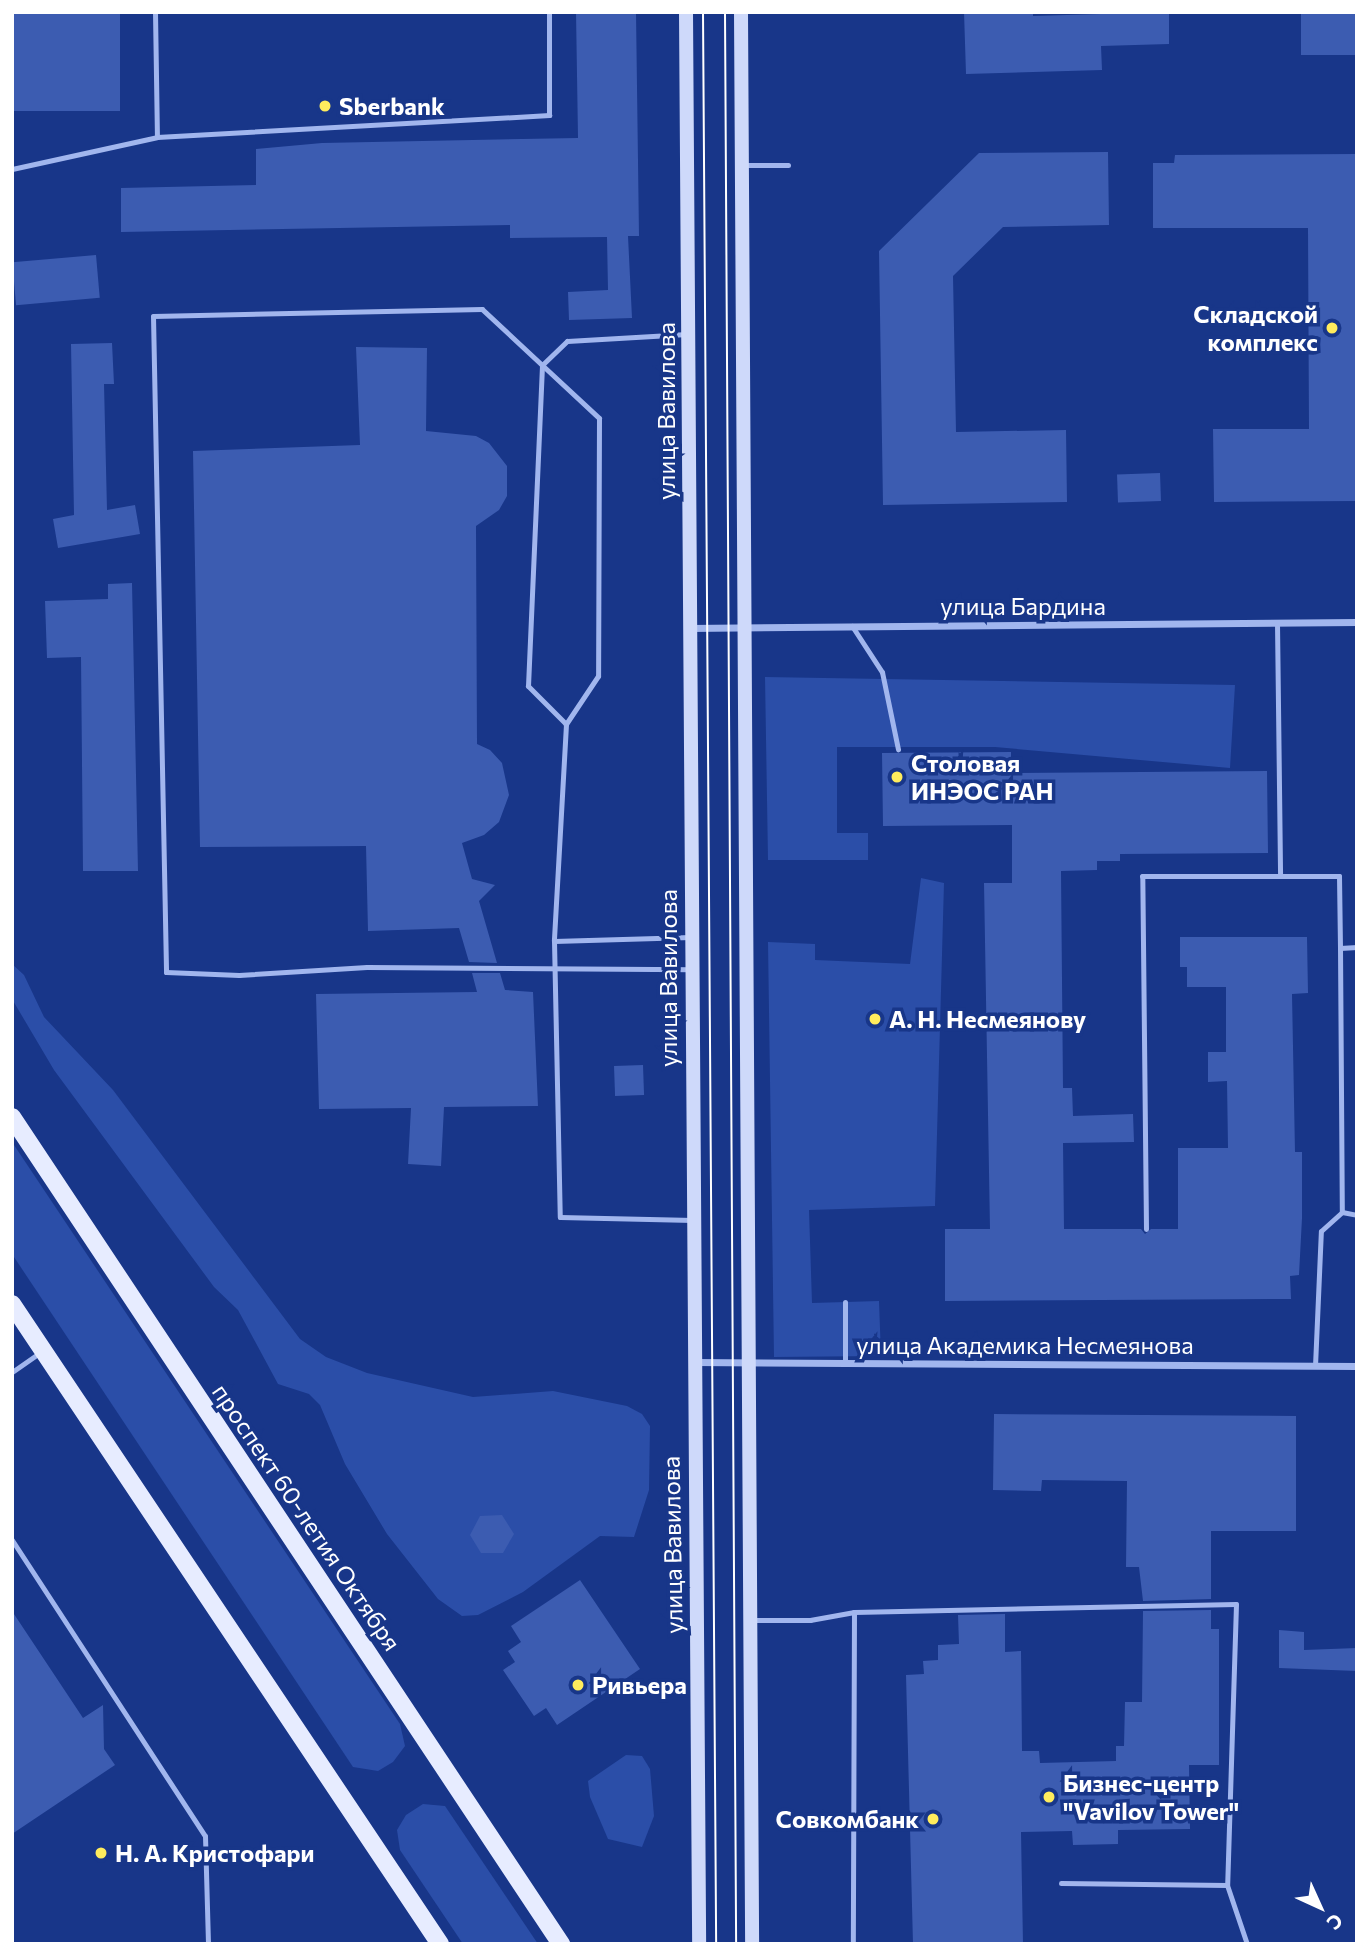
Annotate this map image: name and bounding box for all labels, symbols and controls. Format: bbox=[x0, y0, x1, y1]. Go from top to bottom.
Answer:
place label: Sberbank bbox=[339, 92, 445, 120]
marker: Sberbank bbox=[317, 98, 333, 114]
place label: Складской комплекс bbox=[1193, 300, 1318, 356]
marker: Складской комплекс bbox=[1324, 320, 1340, 336]
street label: улица Вавилова bbox=[652, 322, 680, 500]
street label: улица Бардина bbox=[940, 592, 1106, 620]
place label: Столовая ИНЭОС РАН bbox=[911, 749, 1054, 805]
marker: Столовая ИНЭОС РАН bbox=[889, 769, 905, 785]
street label: улица Вавилова bbox=[654, 889, 682, 1067]
place label: А. Н. Несмеянову bbox=[889, 1005, 1086, 1033]
marker: А. Н. Несмеянову bbox=[867, 1011, 883, 1027]
street label: улица Академика Несмеянова bbox=[856, 1331, 1194, 1359]
street label: проспект 60-летия Октября bbox=[207, 1378, 407, 1656]
street label: улица Вавилова bbox=[656, 1456, 688, 1634]
place label: Ривьера bbox=[592, 1671, 687, 1699]
marker: Ривьера bbox=[570, 1677, 586, 1693]
place label: Бизнес-центр "Vavilov Tower" bbox=[1063, 1769, 1239, 1825]
marker: Бизнес-центр "Vavilov Tower" bbox=[1041, 1789, 1057, 1805]
place label: Совкомбанк bbox=[776, 1805, 919, 1833]
marker: Совкомбанк bbox=[925, 1811, 941, 1827]
place label: Н. А. Кристофари bbox=[115, 1839, 315, 1867]
marker: Н. А. Кристофари bbox=[93, 1845, 109, 1861]
north arrow bbox=[1285, 1872, 1355, 1942]
text: С bbox=[1322, 1909, 1348, 1935]

